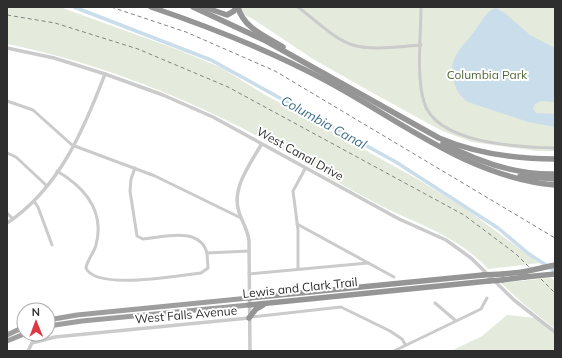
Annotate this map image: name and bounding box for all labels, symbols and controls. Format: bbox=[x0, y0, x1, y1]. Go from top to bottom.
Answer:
park label: Columbia Park bbox=[447, 67, 528, 82]
water label: Columbia Canal bbox=[279, 92, 370, 152]
street label: West Canal Drive bbox=[254, 124, 346, 184]
street label: Lewis and Clark Trail bbox=[242, 274, 358, 301]
north arrow bbox=[16, 302, 56, 342]
street label: West Falls Avenue bbox=[134, 303, 238, 326]
text: N bbox=[32, 305, 40, 319]

